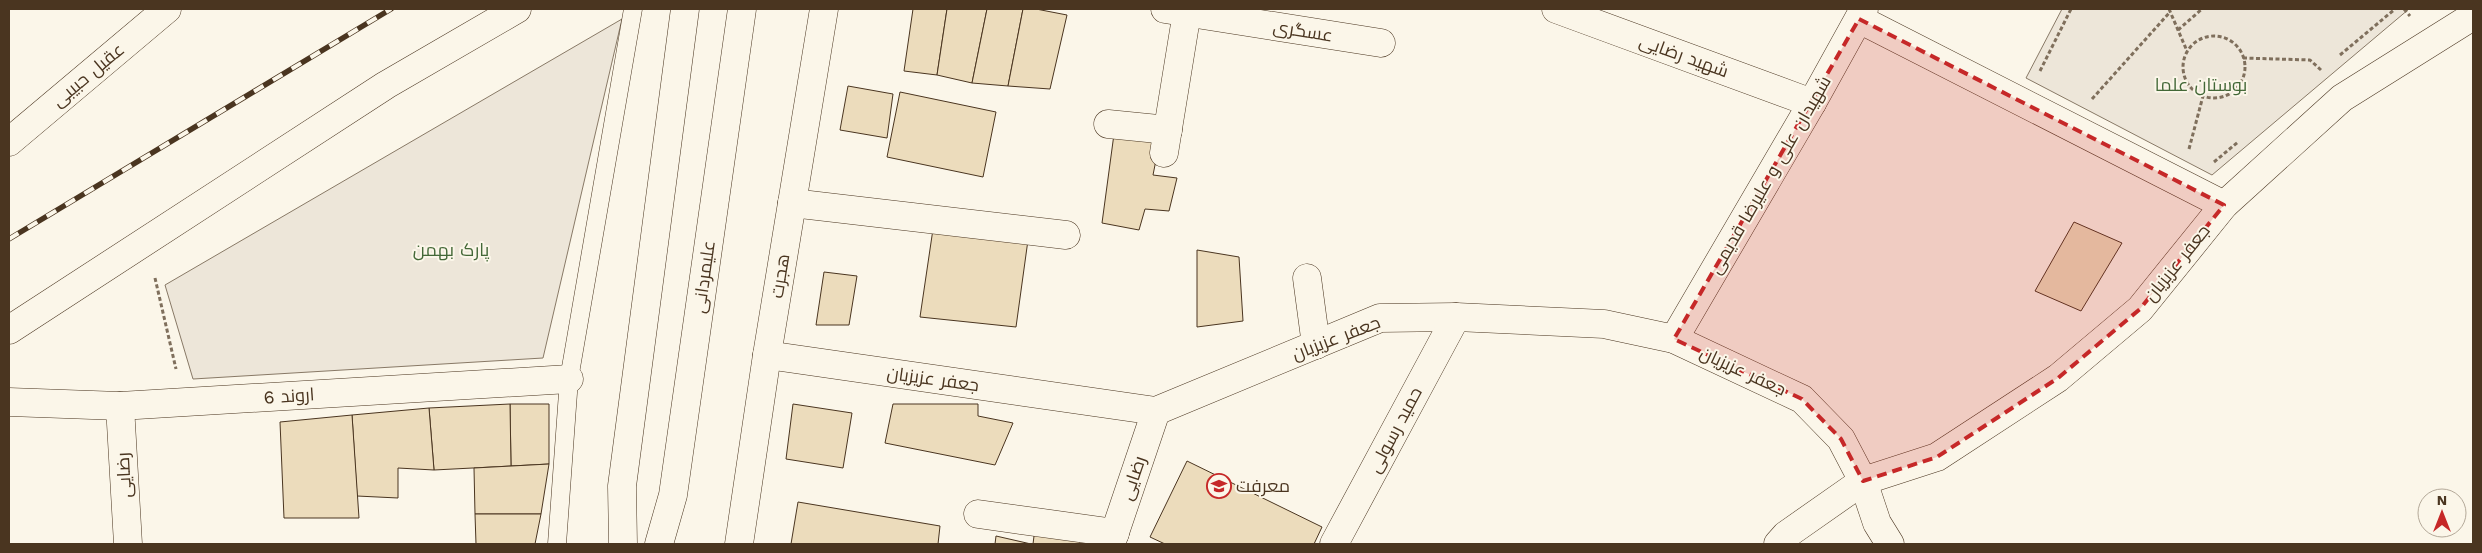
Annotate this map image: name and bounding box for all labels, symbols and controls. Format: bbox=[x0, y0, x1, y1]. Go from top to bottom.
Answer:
street label: عسگری bbox=[1271, 15, 1335, 47]
street label: شهید رضایی bbox=[1636, 30, 1732, 82]
street label: عقیل حبیبی bbox=[47, 38, 129, 112]
street label: شهیدان علی و علیرضا قدیمی bbox=[1704, 72, 1836, 278]
park label: بوستان علما bbox=[2155, 74, 2247, 96]
street label: جعفر عزیزیان bbox=[2139, 220, 2215, 306]
park label: پارک بهمن bbox=[413, 239, 489, 262]
street label: علیمردانی bbox=[688, 239, 720, 315]
street label: هجرت bbox=[766, 252, 794, 300]
street label: جعفر عزیزیان bbox=[1289, 311, 1383, 365]
street label: جعفر عزیزیان bbox=[1696, 341, 1790, 401]
street label: جعفر عزیزیان bbox=[885, 362, 981, 396]
street label: اروند 6 bbox=[263, 383, 315, 409]
street label: حمید رسولی bbox=[1363, 383, 1427, 477]
street label: رضایی bbox=[112, 452, 136, 498]
street label: رضایی bbox=[1115, 453, 1151, 503]
school or university icon: معرفت bbox=[1206, 473, 1232, 499]
place label: معرفت bbox=[1236, 475, 1290, 497]
north arrow bbox=[2417, 488, 2467, 538]
text: N bbox=[2437, 492, 2447, 508]

